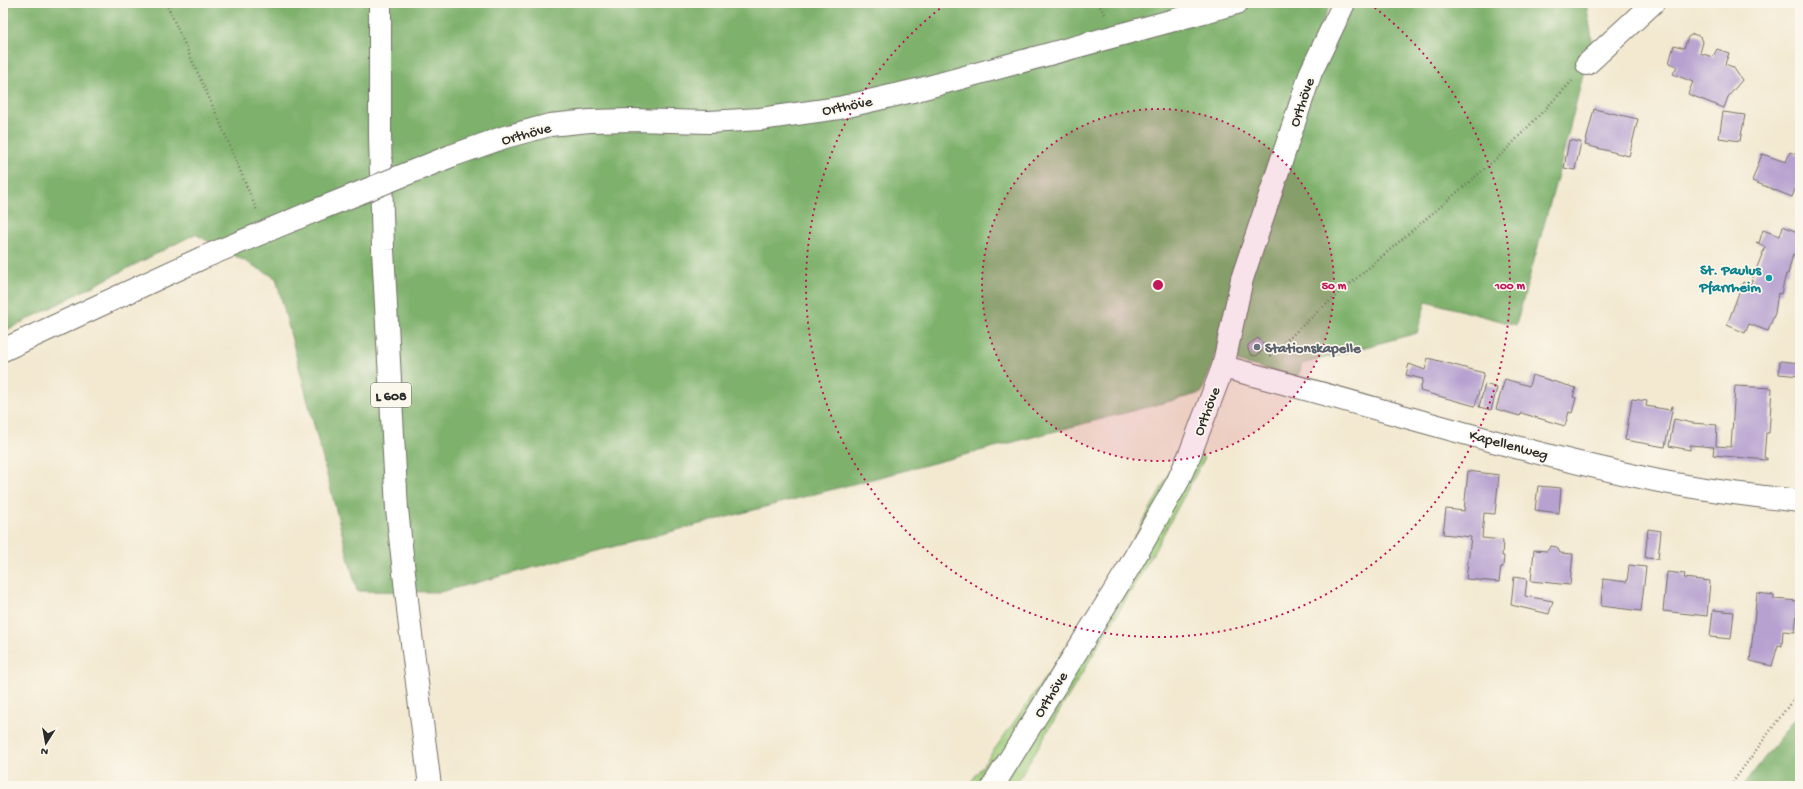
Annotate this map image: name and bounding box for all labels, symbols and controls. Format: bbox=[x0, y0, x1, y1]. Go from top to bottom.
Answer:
street label: Orthöve bbox=[1286, 76, 1320, 130]
street label: Orthöve bbox=[821, 93, 874, 121]
street label: Orthöve bbox=[500, 120, 554, 150]
place label: St. Paulus Pfarrheim bbox=[1698, 262, 1762, 297]
marker: St. Paulus Pfarrheim bbox=[1764, 273, 1774, 283]
centre of rings bbox=[1151, 278, 1165, 292]
text: 50 m bbox=[1322, 280, 1347, 294]
text: 100 m bbox=[1494, 280, 1525, 294]
place label: Stationskapelle bbox=[1265, 340, 1362, 358]
marker: Stationskapelle bbox=[1252, 342, 1262, 352]
road number: L 608 bbox=[371, 383, 411, 407]
street label: Orthöve bbox=[1190, 385, 1225, 439]
street label: Kapellenweg bbox=[1467, 427, 1550, 465]
street label: Orthöve bbox=[1031, 669, 1073, 721]
north arrow bbox=[26, 723, 66, 763]
text: N bbox=[40, 744, 49, 757]

